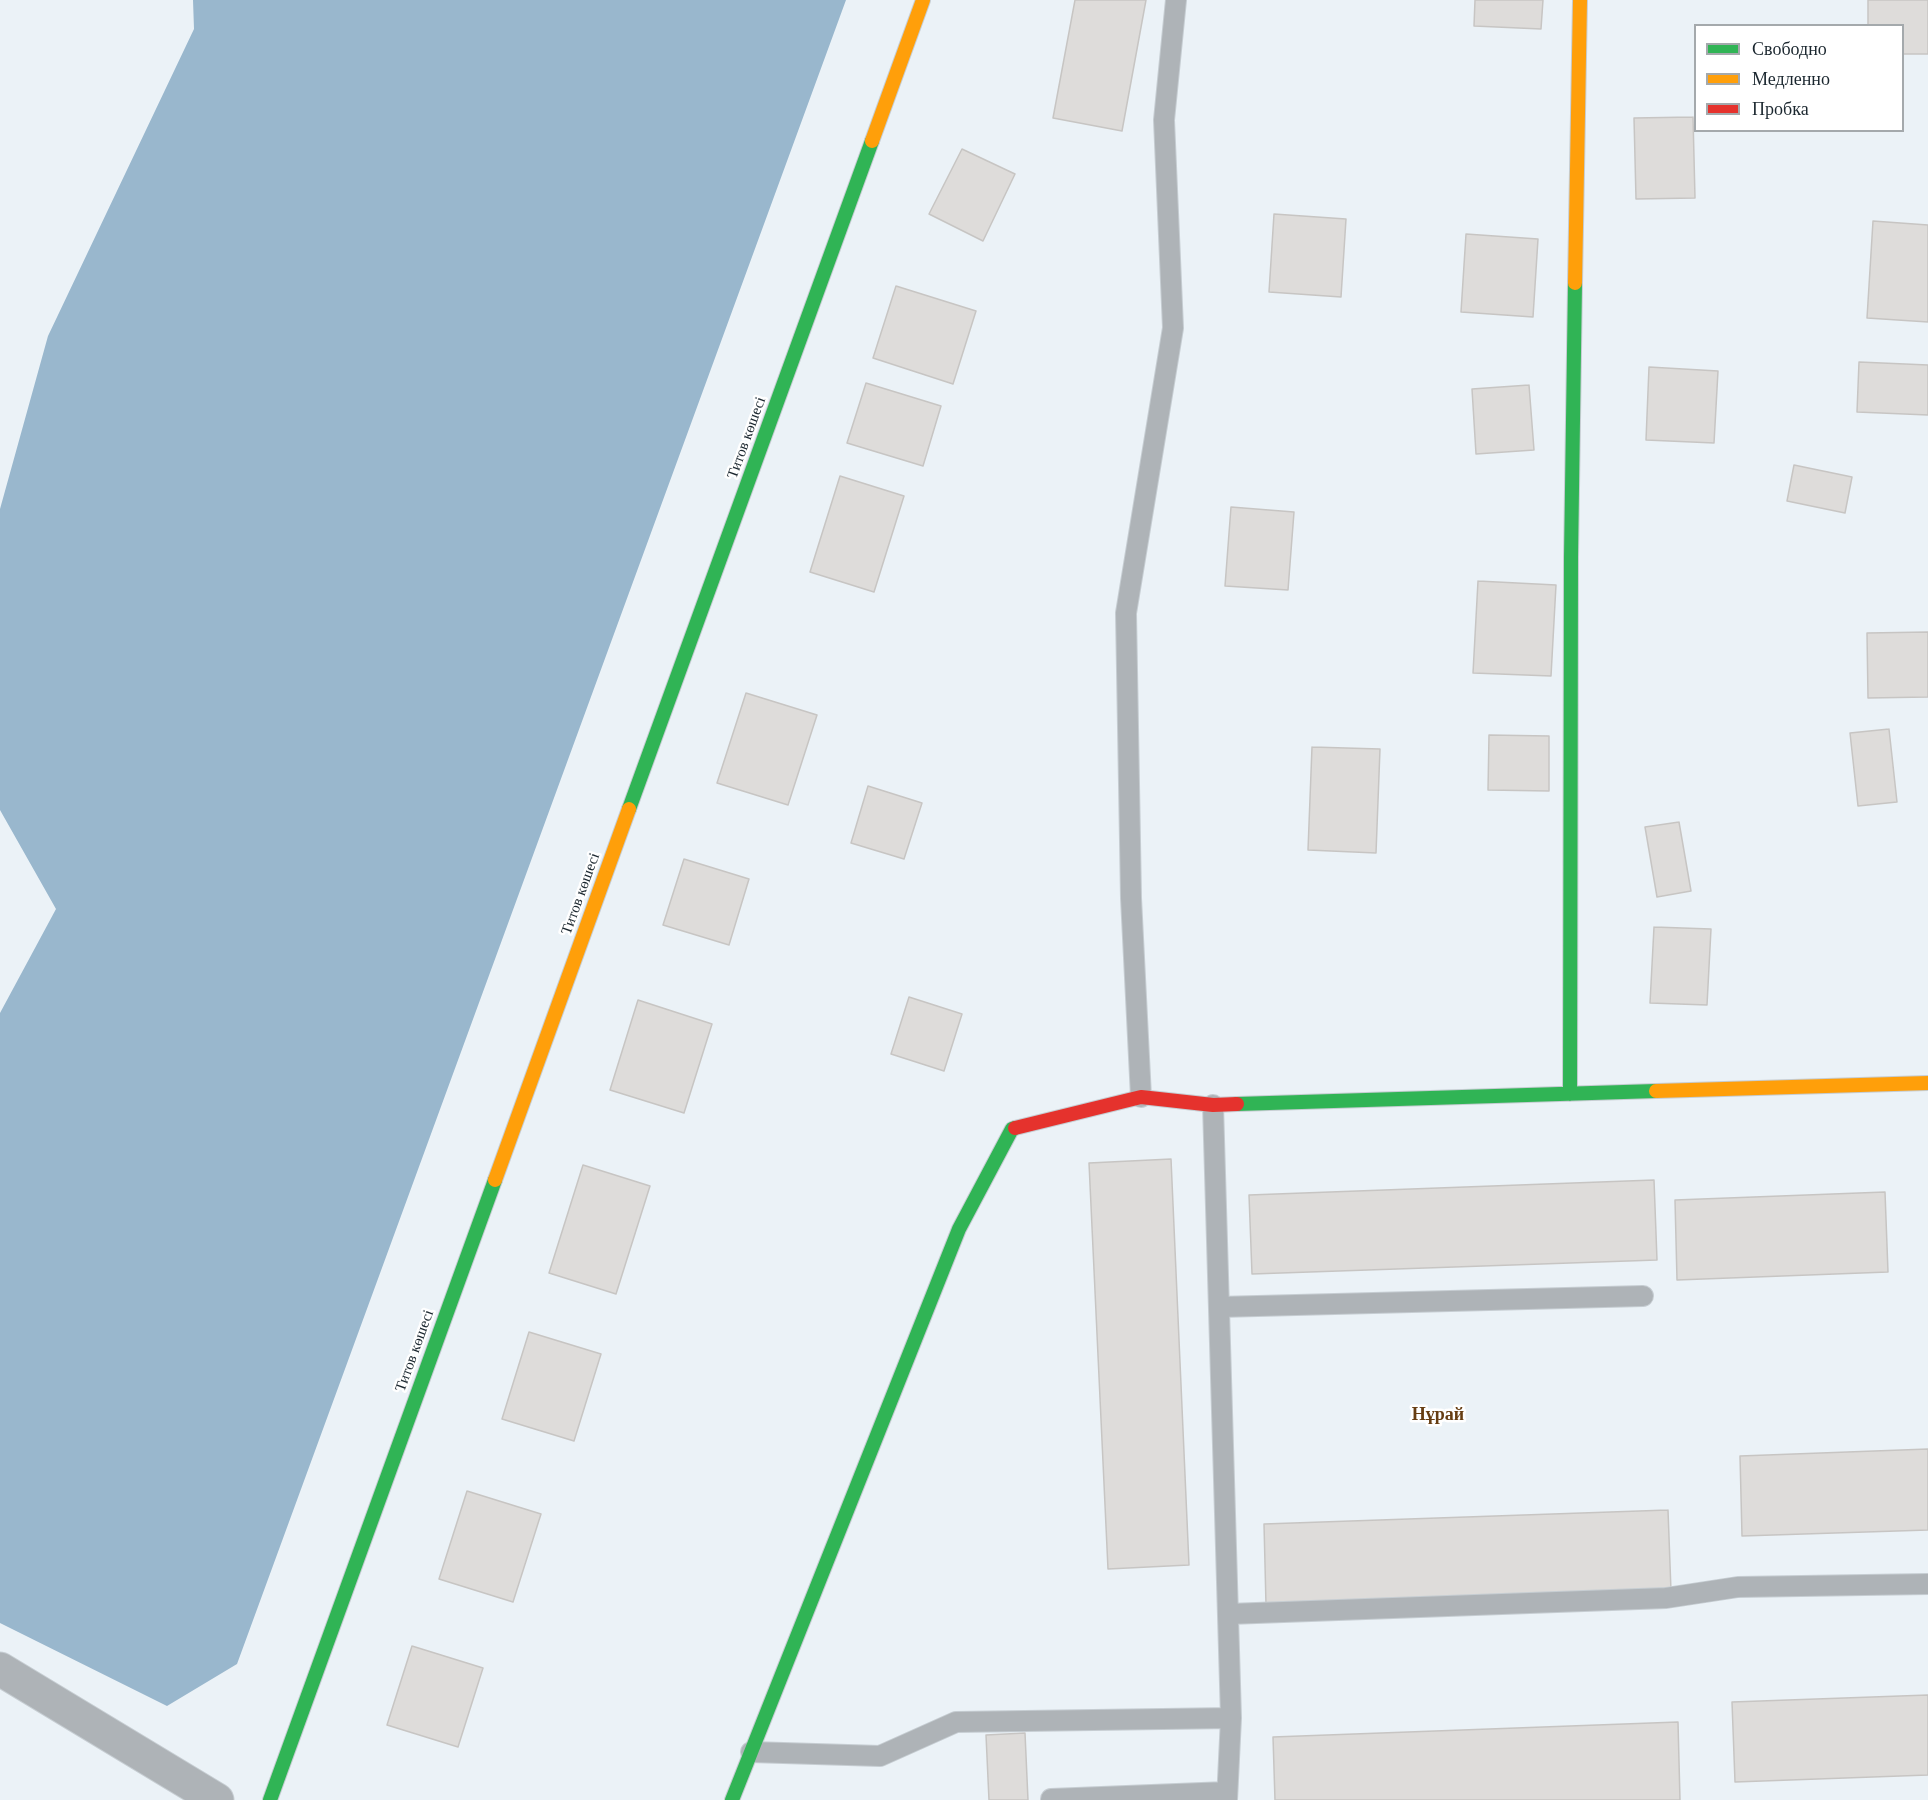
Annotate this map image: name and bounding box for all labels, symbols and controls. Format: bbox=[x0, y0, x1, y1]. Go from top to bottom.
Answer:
legend bbox=[1694, 24, 1904, 132]
text: Свободно bbox=[1752, 39, 1827, 59]
text: Медленно bbox=[1752, 69, 1830, 89]
text: Пробка bbox=[1752, 99, 1809, 119]
street label: Титов көшесі bbox=[724, 395, 770, 481]
street label: Титов көшесі bbox=[558, 851, 604, 937]
street label: Титов көшесі bbox=[392, 1308, 438, 1394]
district label: Нұрай bbox=[1412, 1404, 1464, 1426]

